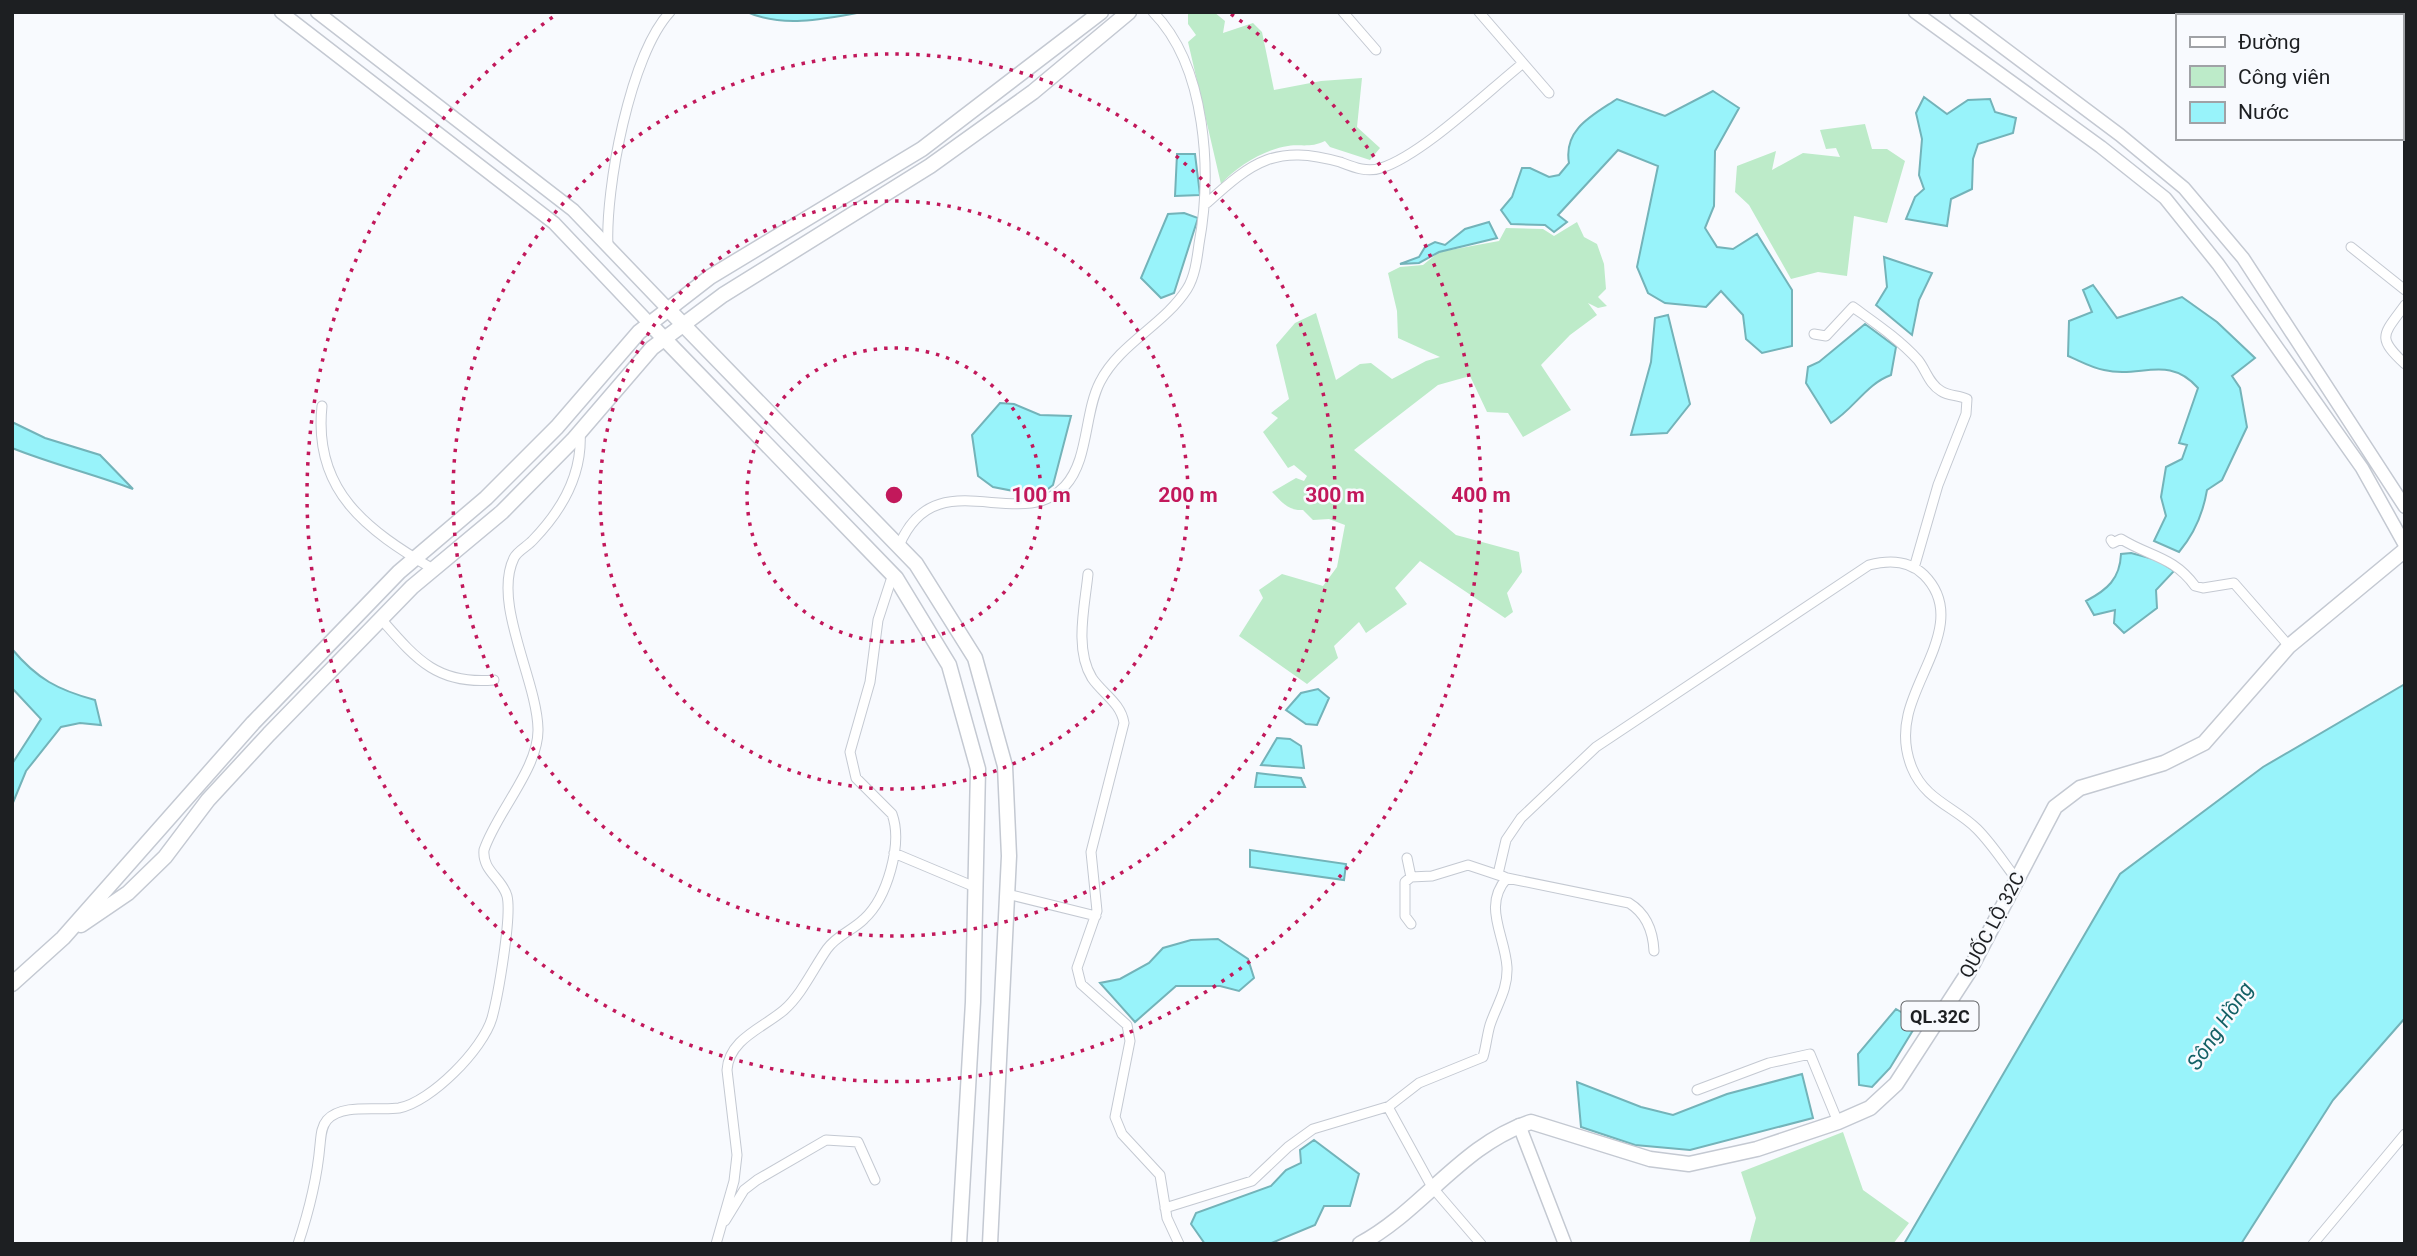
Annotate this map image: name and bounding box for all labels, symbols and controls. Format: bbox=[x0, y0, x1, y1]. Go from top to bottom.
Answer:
legend bbox=[2176, 14, 2403, 140]
text: Đường bbox=[2238, 30, 2300, 54]
text: Công viên bbox=[2238, 65, 2330, 89]
text: Nước bbox=[2238, 100, 2289, 124]
centre of rings bbox=[882, 483, 906, 507]
text: 100 m bbox=[1011, 483, 1071, 507]
text: 200 m bbox=[1158, 483, 1218, 507]
text: 300 m bbox=[1305, 483, 1365, 507]
text: 400 m bbox=[1451, 483, 1511, 507]
street label: QUỐC LỘ 32C bbox=[1954, 868, 2030, 982]
water label: Sông Hồng bbox=[2182, 978, 2258, 1074]
road number: QL.32C bbox=[1902, 1001, 1979, 1030]

